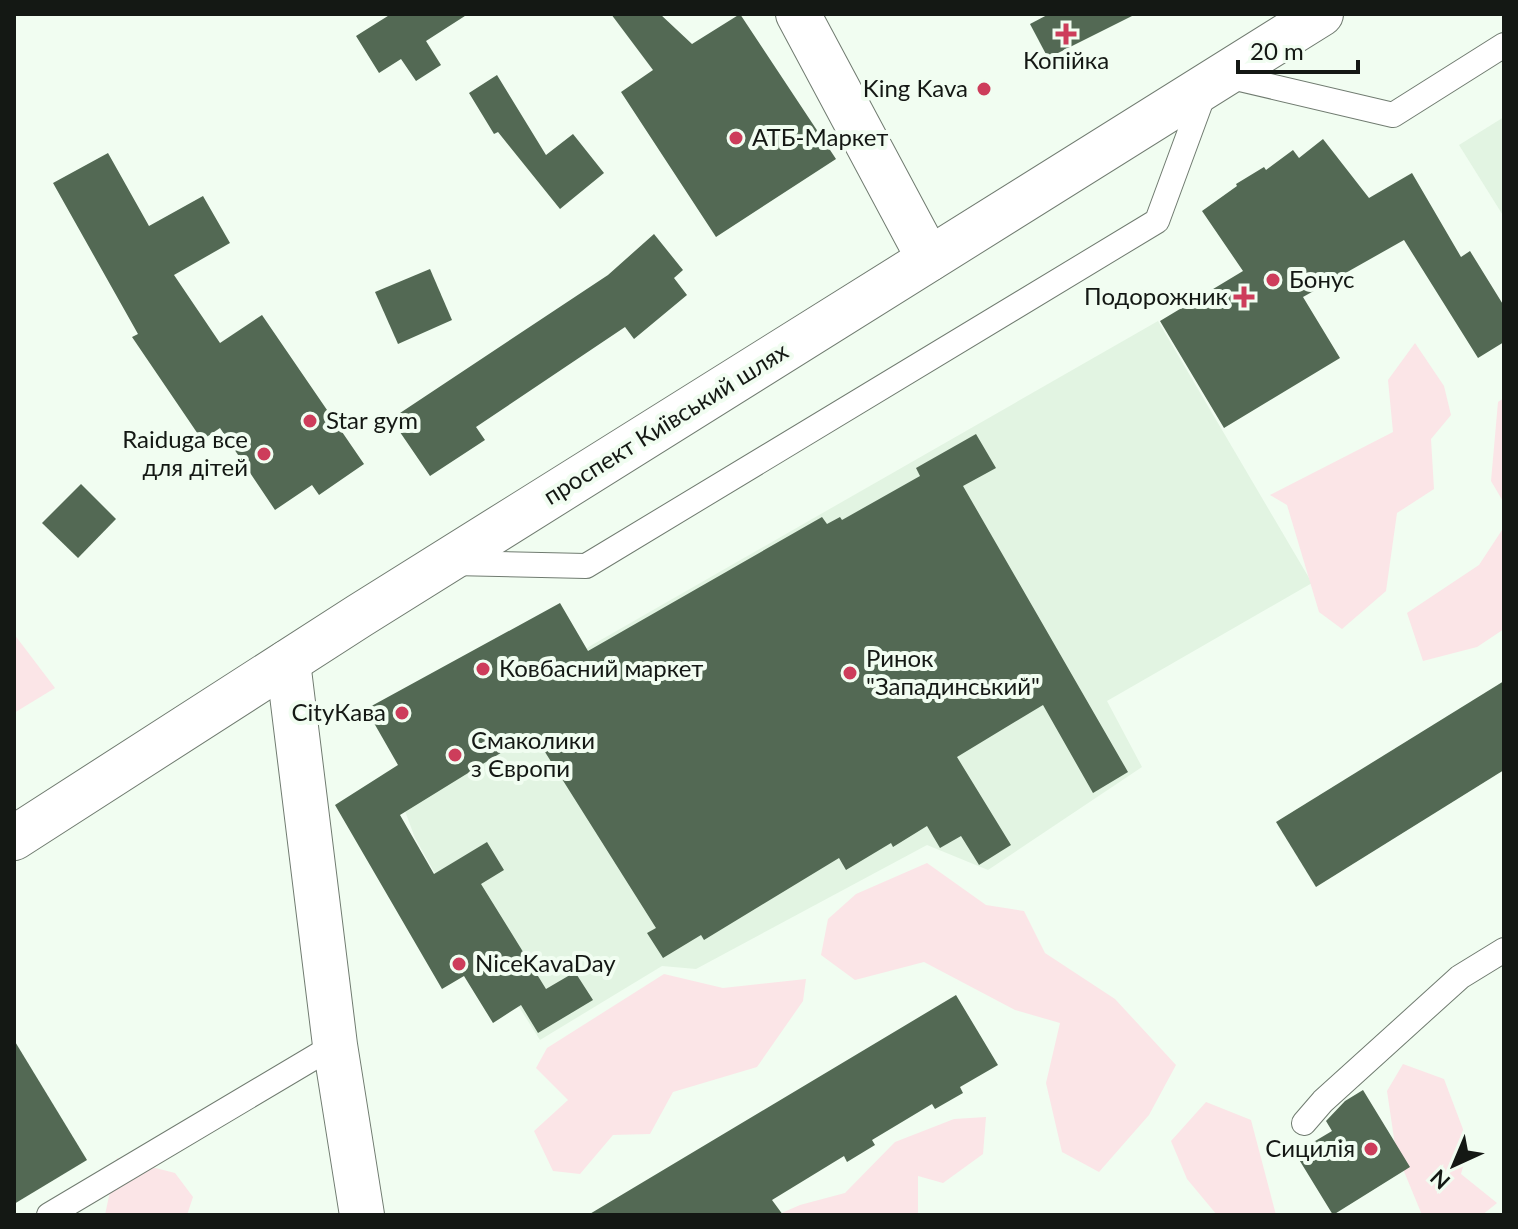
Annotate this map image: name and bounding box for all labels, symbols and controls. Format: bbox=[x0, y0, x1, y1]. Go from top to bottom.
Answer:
scale bar bbox=[1238, 24, 1358, 74]
marker: Копійка bbox=[1057, 25, 1075, 43]
text: 20 m bbox=[1250, 36, 1304, 65]
place label: Копійка bbox=[1023, 45, 1109, 74]
place label: King Kava bbox=[863, 73, 968, 102]
marker: King Kava bbox=[975, 80, 993, 98]
place label: АТБ-Маркет bbox=[752, 122, 888, 151]
marker: АТБ-Маркет bbox=[727, 129, 745, 147]
place label: Бонус bbox=[1289, 264, 1354, 293]
marker: Бонус bbox=[1264, 271, 1282, 289]
place label: Подорожник bbox=[1084, 281, 1229, 310]
marker: Подорожник bbox=[1235, 288, 1253, 306]
street label: проспект Київський шлях bbox=[538, 335, 793, 510]
place label: Star gym bbox=[326, 405, 418, 434]
marker: Star gym bbox=[301, 412, 319, 430]
place label: Raiduga все для дітей bbox=[122, 424, 248, 481]
marker: Raiduga все для дітей bbox=[255, 445, 273, 463]
place label: Ринок "Западинський" bbox=[866, 643, 1040, 700]
place label: Ковбасний маркет bbox=[499, 653, 703, 682]
marker: Ковбасний маркет bbox=[474, 660, 492, 678]
marker: Ринок "Западинський" bbox=[841, 664, 859, 682]
place label: CityКава bbox=[292, 697, 386, 726]
marker: CityКава bbox=[393, 704, 411, 722]
place label: Смаколики з Європи bbox=[471, 725, 595, 782]
marker: Смаколики з Європи bbox=[446, 746, 464, 764]
place label: NiceKavaDay bbox=[475, 948, 616, 977]
marker: NiceKavaDay bbox=[450, 955, 468, 973]
north arrow bbox=[1414, 1125, 1494, 1205]
place label: Сицилія bbox=[1265, 1133, 1355, 1162]
marker: Сицилія bbox=[1362, 1140, 1380, 1158]
text: N bbox=[1424, 1164, 1455, 1195]

